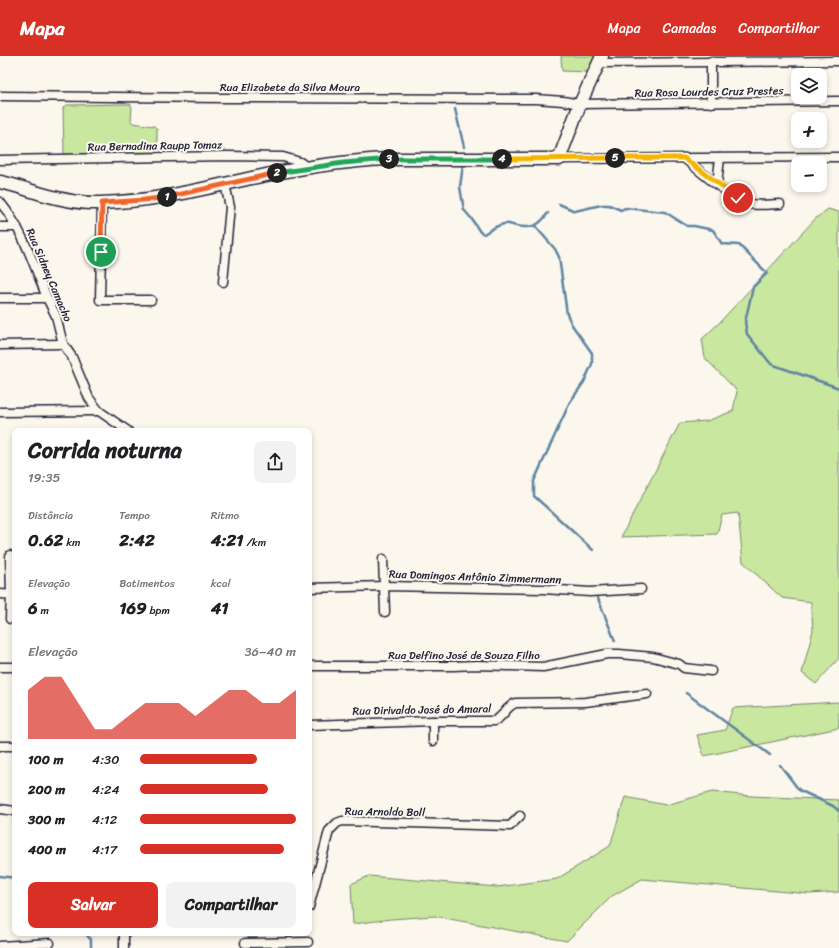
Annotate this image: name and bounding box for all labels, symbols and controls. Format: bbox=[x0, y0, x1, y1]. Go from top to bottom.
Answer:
text: Mapa bbox=[20, 12, 65, 45]
text: Mapa bbox=[608, 16, 640, 41]
text: Camadas bbox=[662, 16, 716, 41]
text: Compartilhar bbox=[738, 16, 819, 41]
map controls bbox=[791, 68, 827, 192]
button: layers bbox=[791, 68, 827, 104]
street label: Rua Elizabete da Silva Moura bbox=[220, 78, 361, 97]
street label: Rua Rosa Lourdes Cruz Prestes bbox=[634, 81, 784, 103]
button: + bbox=[791, 112, 827, 148]
street label: Rua Bernadina Raupp Tomaz bbox=[88, 135, 223, 157]
pin: 5 bbox=[605, 148, 625, 168]
text: 5 bbox=[612, 148, 618, 167]
pin: 3 bbox=[379, 149, 399, 169]
text: 3 bbox=[386, 149, 392, 168]
pin: 4 bbox=[492, 149, 512, 169]
text: 4 bbox=[499, 149, 505, 168]
button: − bbox=[791, 156, 827, 192]
pin: 2 bbox=[267, 163, 287, 183]
text: 2 bbox=[274, 163, 280, 182]
pin bbox=[721, 181, 755, 215]
pin: 1 bbox=[157, 187, 177, 207]
text: 1 bbox=[165, 187, 169, 206]
icon: check bbox=[727, 187, 749, 209]
street label: Rua Sidney Camacho bbox=[21, 225, 77, 325]
pin bbox=[84, 235, 118, 269]
icon: arrive bbox=[90, 241, 112, 263]
text: Corrida noturna bbox=[28, 431, 182, 470]
button: share bbox=[254, 441, 296, 483]
text: 19:35 bbox=[28, 466, 61, 489]
text: Distância bbox=[28, 506, 73, 525]
text: Tempo bbox=[119, 506, 150, 525]
text: Ritmo bbox=[211, 506, 239, 525]
text: 0.62 bbox=[28, 525, 63, 555]
text: 2:42 bbox=[119, 525, 155, 555]
text: 4:21 bbox=[211, 525, 244, 555]
text: km bbox=[63, 533, 81, 552]
text: /km bbox=[244, 533, 266, 552]
street label: Rua Domingos Antônio Zimmermann bbox=[388, 564, 562, 590]
text: Elevação bbox=[28, 574, 70, 593]
text: Batimentos bbox=[119, 574, 175, 593]
text: kcal bbox=[211, 574, 231, 593]
text: 6 bbox=[28, 593, 38, 623]
text: 169 bbox=[119, 593, 147, 623]
text: 41 bbox=[211, 593, 229, 623]
text: m bbox=[38, 601, 49, 620]
text: bpm bbox=[147, 601, 170, 620]
text: Elevação bbox=[28, 640, 78, 663]
text: 36–40 m bbox=[244, 640, 296, 663]
street label: Rua Delfino José de Souza Filho bbox=[388, 646, 540, 665]
street label: Rua Dirivaldo José do Amaral bbox=[352, 699, 492, 721]
text: 100 m bbox=[28, 748, 63, 771]
text: 4:30 bbox=[92, 748, 119, 771]
text: 200 m bbox=[28, 778, 65, 801]
text: 4:24 bbox=[92, 778, 120, 801]
street label: Rua Arnoldo Boll bbox=[345, 802, 426, 822]
text: 300 m bbox=[28, 808, 65, 831]
text: 4:12 bbox=[92, 808, 117, 831]
text: 400 m bbox=[28, 838, 66, 861]
text: 4:17 bbox=[92, 838, 117, 861]
button: Salvar bbox=[28, 882, 158, 928]
button: Compartilhar bbox=[166, 882, 296, 928]

